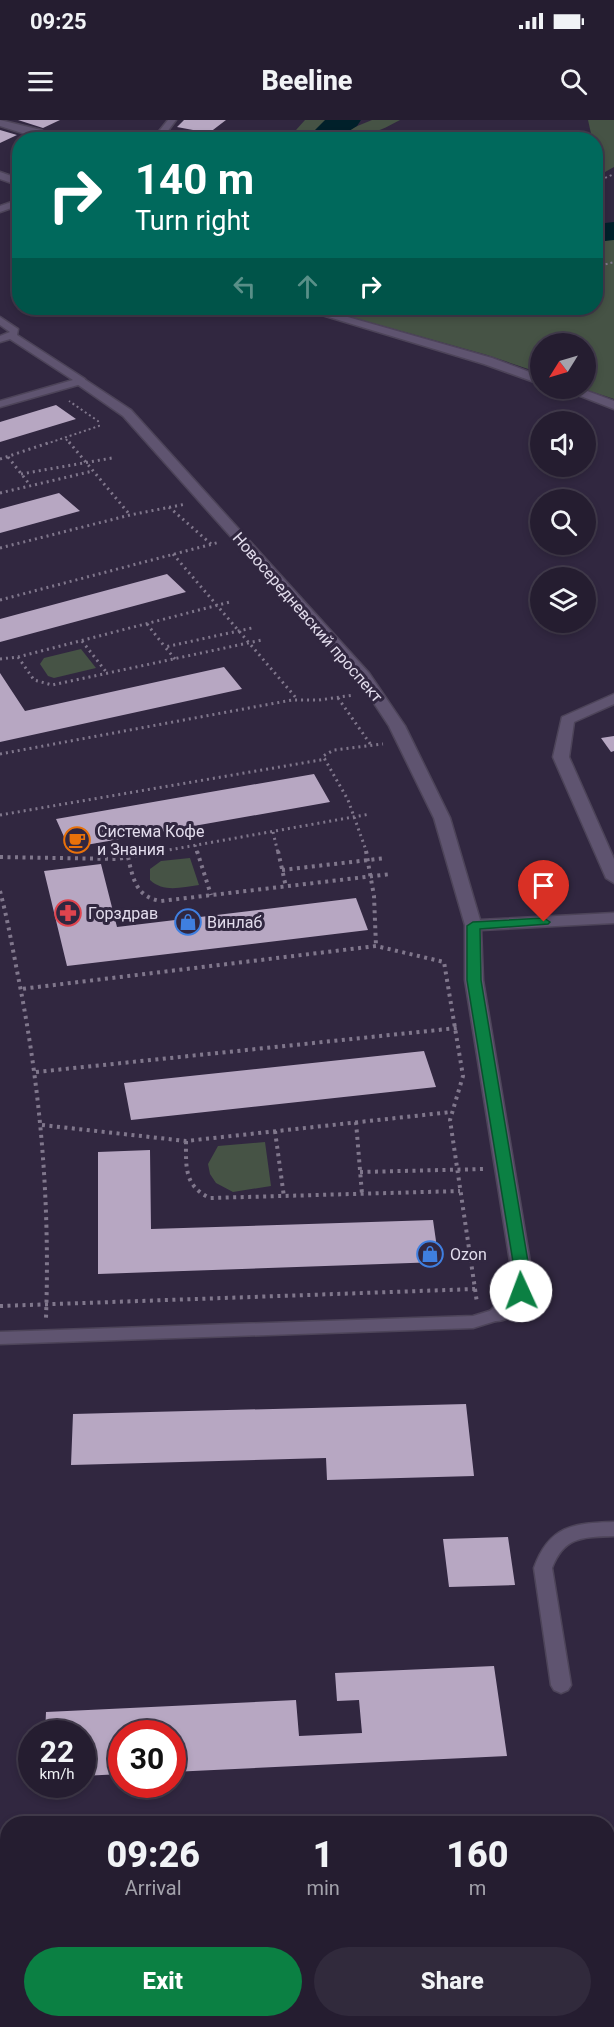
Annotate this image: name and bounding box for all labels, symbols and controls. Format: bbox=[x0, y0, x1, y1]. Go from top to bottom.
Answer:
text: 09:25 bbox=[30, 9, 87, 34]
icon: menu bbox=[24, 65, 57, 98]
text: Beeline bbox=[261, 65, 353, 97]
icon: search bbox=[557, 65, 590, 98]
text: 140 m bbox=[135, 155, 254, 204]
icon: right bbox=[36, 156, 114, 234]
text: Turn right bbox=[135, 205, 250, 237]
icon: left bbox=[228, 270, 261, 303]
icon: ahead bbox=[291, 270, 324, 303]
icon: right bbox=[354, 270, 387, 303]
north arrow bbox=[530, 333, 596, 399]
map controls bbox=[530, 333, 596, 633]
button: sound bbox=[530, 411, 596, 477]
button: search bbox=[530, 489, 596, 555]
street label: Новосередневский проспект bbox=[229, 528, 387, 706]
button: layers bbox=[530, 567, 596, 633]
place label: Система Кофе и Знания bbox=[97, 822, 204, 859]
cafe icon: Система Кофе и Знания bbox=[62, 825, 92, 855]
pin bbox=[518, 860, 569, 922]
icon: arrive bbox=[527, 869, 560, 902]
pharmacy icon: Горздрав bbox=[53, 898, 83, 928]
place label: Горздрав bbox=[88, 904, 158, 923]
shop icon: Винлаб bbox=[173, 907, 203, 937]
place label: Винлаб bbox=[207, 913, 262, 932]
shop icon: Ozon bbox=[415, 1239, 445, 1269]
place label: Ozon bbox=[450, 1245, 487, 1264]
position arrow bbox=[489, 1259, 553, 1323]
speed limit sign: 30 bbox=[108, 1720, 186, 1798]
text: 22 bbox=[40, 1734, 74, 1769]
text: km/h bbox=[39, 1765, 75, 1783]
text: 09:26 bbox=[106, 1834, 200, 1876]
text: 1 bbox=[313, 1834, 334, 1876]
text: 160 bbox=[446, 1834, 509, 1876]
text: Arrival bbox=[125, 1876, 182, 1900]
text: min bbox=[306, 1876, 340, 1900]
text: m bbox=[469, 1876, 486, 1900]
button: Exit bbox=[24, 1947, 302, 2016]
button: Share bbox=[314, 1947, 591, 2016]

